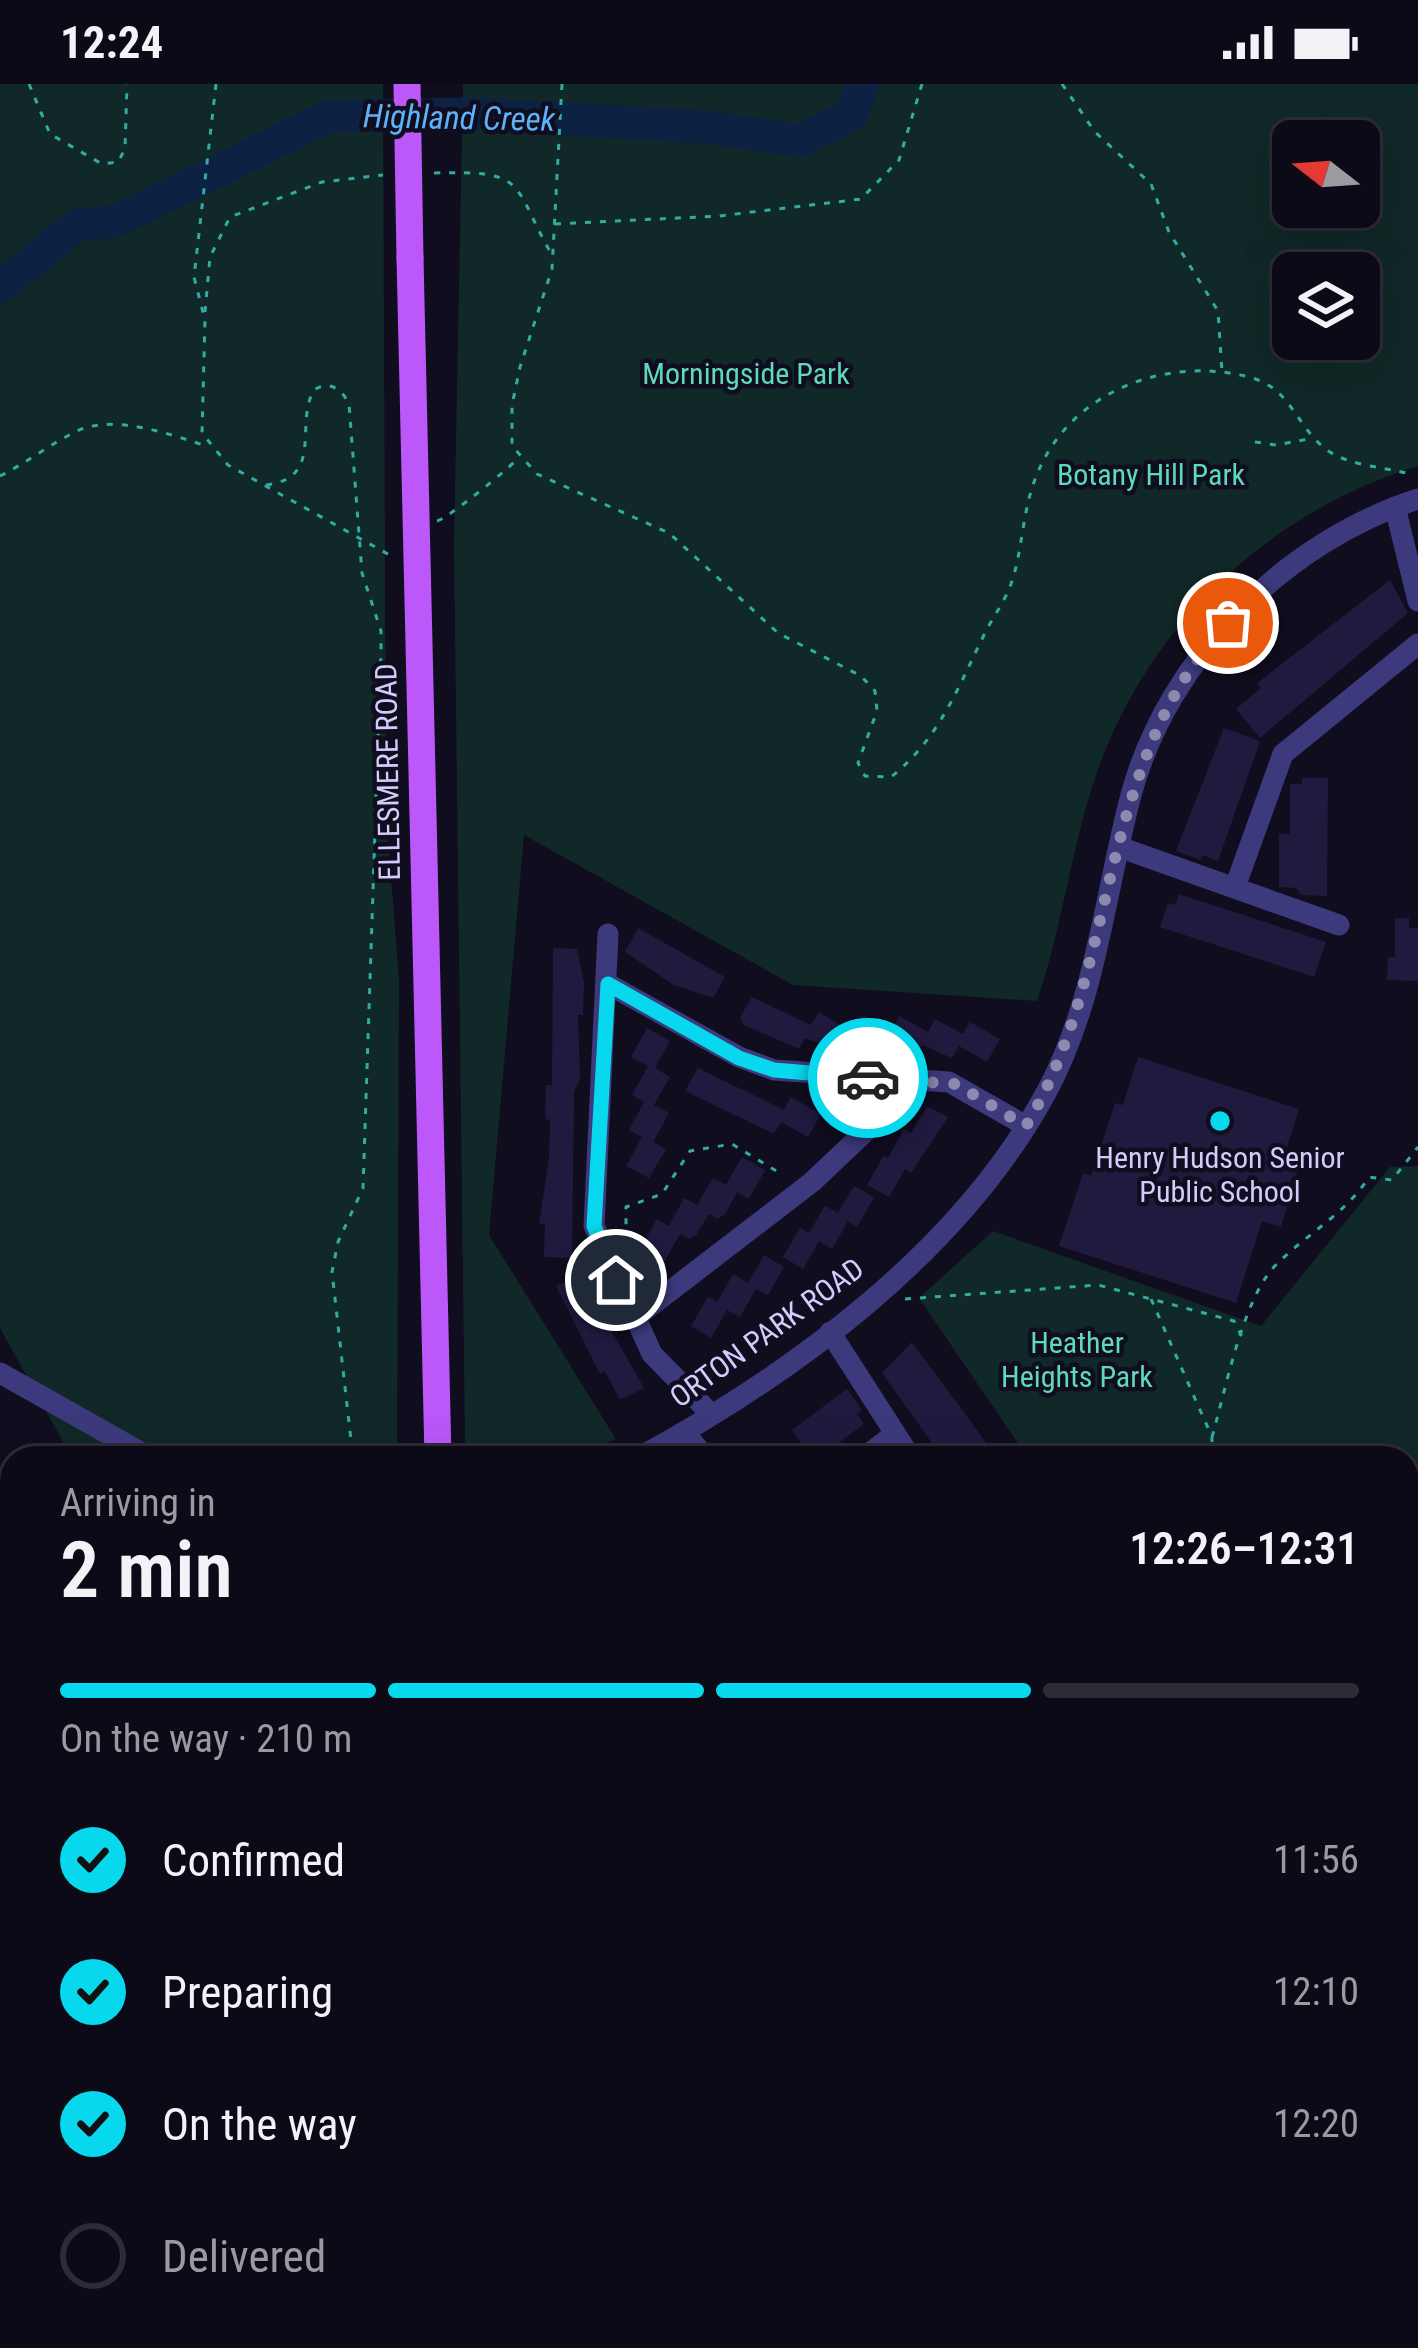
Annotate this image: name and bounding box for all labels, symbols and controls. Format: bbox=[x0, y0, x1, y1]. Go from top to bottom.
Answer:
text: 12:24 bbox=[60, 16, 163, 69]
water label: Highland Creek bbox=[363, 96, 556, 139]
north arrow bbox=[1272, 120, 1380, 228]
map controls bbox=[1272, 120, 1380, 360]
button: layers bbox=[1272, 252, 1380, 360]
park label: Morningside Park bbox=[642, 356, 850, 391]
park label: Botany Hill Park bbox=[1057, 457, 1246, 492]
pin bbox=[1177, 572, 1279, 674]
icon: bag bbox=[1195, 590, 1261, 656]
street label: ELLESMERE ROAD bbox=[368, 663, 407, 881]
courier bbox=[808, 1018, 928, 1138]
icon: car bbox=[835, 1045, 901, 1111]
marker: Henry Hudson Senior Public School bbox=[1207, 1108, 1233, 1134]
place label: Henry Hudson Senior Public School bbox=[1095, 1140, 1345, 1209]
pin bbox=[565, 1229, 667, 1331]
icon: home bbox=[583, 1247, 649, 1313]
street label: ORTON PARK ROAD bbox=[663, 1251, 870, 1415]
park label: Heather Heights Park bbox=[1001, 1325, 1153, 1394]
text: Arriving in bbox=[60, 1480, 216, 1526]
text: 12:26–12:31 bbox=[1129, 1522, 1359, 1575]
text: 2 min bbox=[60, 1525, 233, 1616]
text: On the way · 210 m bbox=[60, 1716, 352, 1762]
icon: check bbox=[60, 1827, 126, 1893]
text: Confirmed bbox=[162, 1834, 345, 1887]
text: 11:56 bbox=[1273, 1837, 1359, 1883]
icon: check bbox=[60, 1959, 126, 2025]
text: Preparing bbox=[162, 1966, 333, 2019]
text: 12:10 bbox=[1273, 1969, 1359, 2015]
icon: check bbox=[60, 2091, 126, 2157]
text: On the way bbox=[162, 2098, 357, 2151]
text: 12:20 bbox=[1273, 2101, 1359, 2147]
text: Delivered bbox=[162, 2230, 326, 2283]

